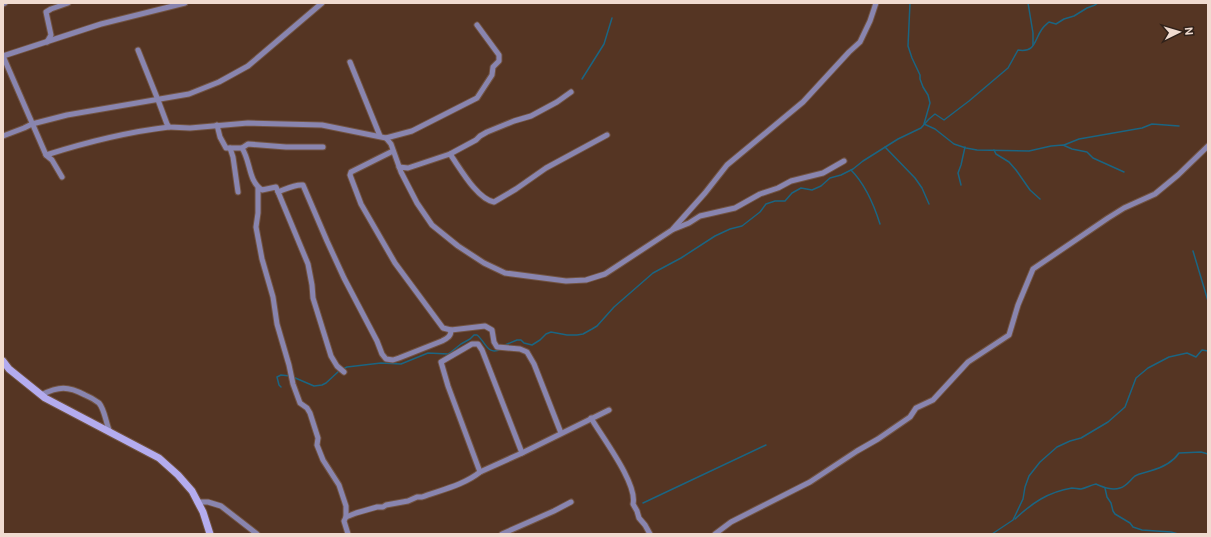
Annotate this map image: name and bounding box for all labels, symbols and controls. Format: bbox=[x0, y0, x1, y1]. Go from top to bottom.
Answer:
north arrow bbox=[1159, 12, 1199, 52]
text: N bbox=[1182, 27, 1196, 36]

